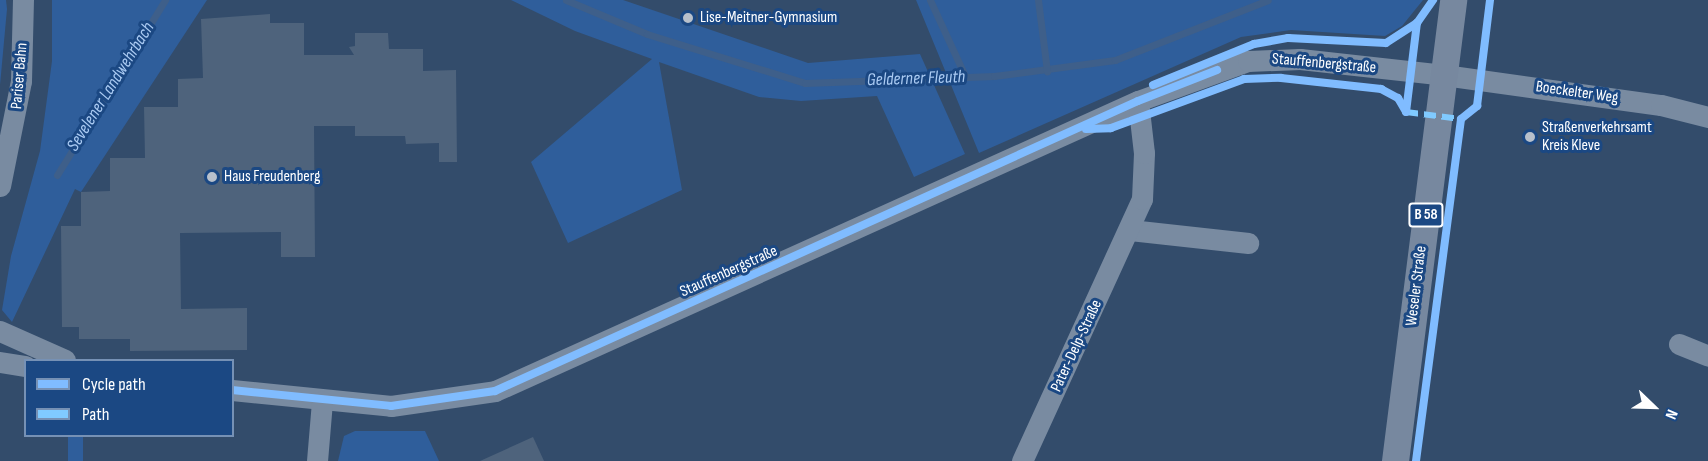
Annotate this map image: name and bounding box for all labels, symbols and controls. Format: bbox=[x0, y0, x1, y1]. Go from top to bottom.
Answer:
place label: Lise-Meitner-Gymnasium bbox=[700, 8, 837, 28]
marker: Lise-Meitner-Gymnasium bbox=[681, 11, 695, 25]
water label: Sevelener Landwehrbach bbox=[63, 18, 159, 156]
street label: Pariser Bahn bbox=[8, 42, 32, 110]
street label: Stauffenbergstraße bbox=[1271, 50, 1377, 78]
water label: Gelderner Fleuth bbox=[866, 66, 966, 92]
street label: Boeckelter Weg bbox=[1535, 78, 1619, 108]
place label: Straßenverkehrsamt Kreis Kleve bbox=[1542, 118, 1652, 156]
marker: Straßenverkehrsamt Kreis Kleve bbox=[1523, 130, 1537, 144]
place label: Haus Freudenberg bbox=[224, 167, 320, 187]
marker: Haus Freudenberg bbox=[205, 170, 219, 184]
road number: B 58 bbox=[1408, 203, 1444, 227]
street label: Stauffenbergstraße bbox=[677, 242, 781, 302]
street label: Weseler Straße bbox=[1403, 245, 1431, 327]
street label: Pater-Delp-Straße bbox=[1047, 297, 1107, 395]
legend bbox=[24, 359, 234, 437]
text: Cycle path bbox=[82, 374, 146, 395]
north arrow bbox=[1624, 377, 1684, 437]
text: Path bbox=[82, 404, 110, 425]
text: N bbox=[1661, 407, 1681, 422]

